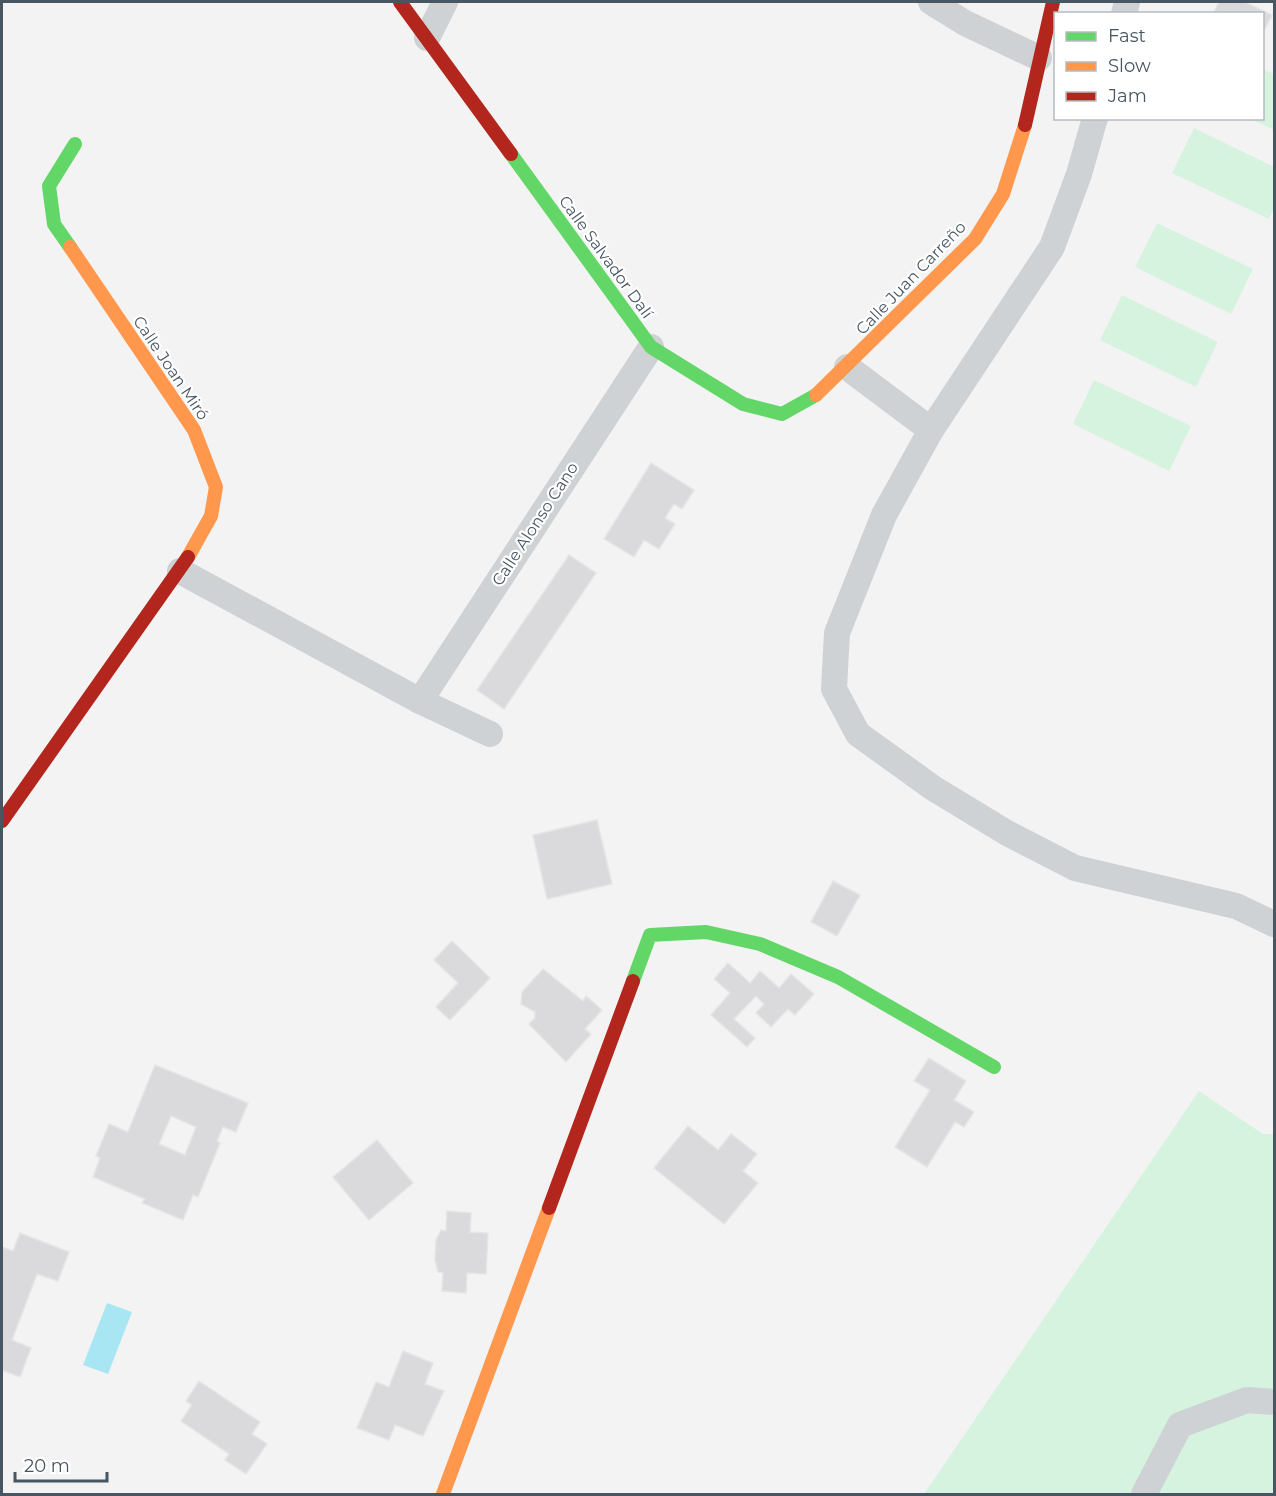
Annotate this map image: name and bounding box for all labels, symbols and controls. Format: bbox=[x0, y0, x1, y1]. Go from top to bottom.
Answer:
legend bbox=[1054, 12, 1264, 120]
text: Fast bbox=[1108, 25, 1146, 47]
text: Slow bbox=[1108, 55, 1151, 77]
text: Jam bbox=[1107, 85, 1147, 107]
street label: Calle Salvador Dalí bbox=[555, 192, 657, 323]
street label: Calle Juan Carreño bbox=[852, 217, 970, 339]
street label: Calle Joan Miró bbox=[129, 312, 213, 424]
street label: Calle Alonso Cano bbox=[488, 459, 582, 589]
scale bar bbox=[15, 1445, 106, 1483]
text: 20 m bbox=[24, 1455, 70, 1477]

